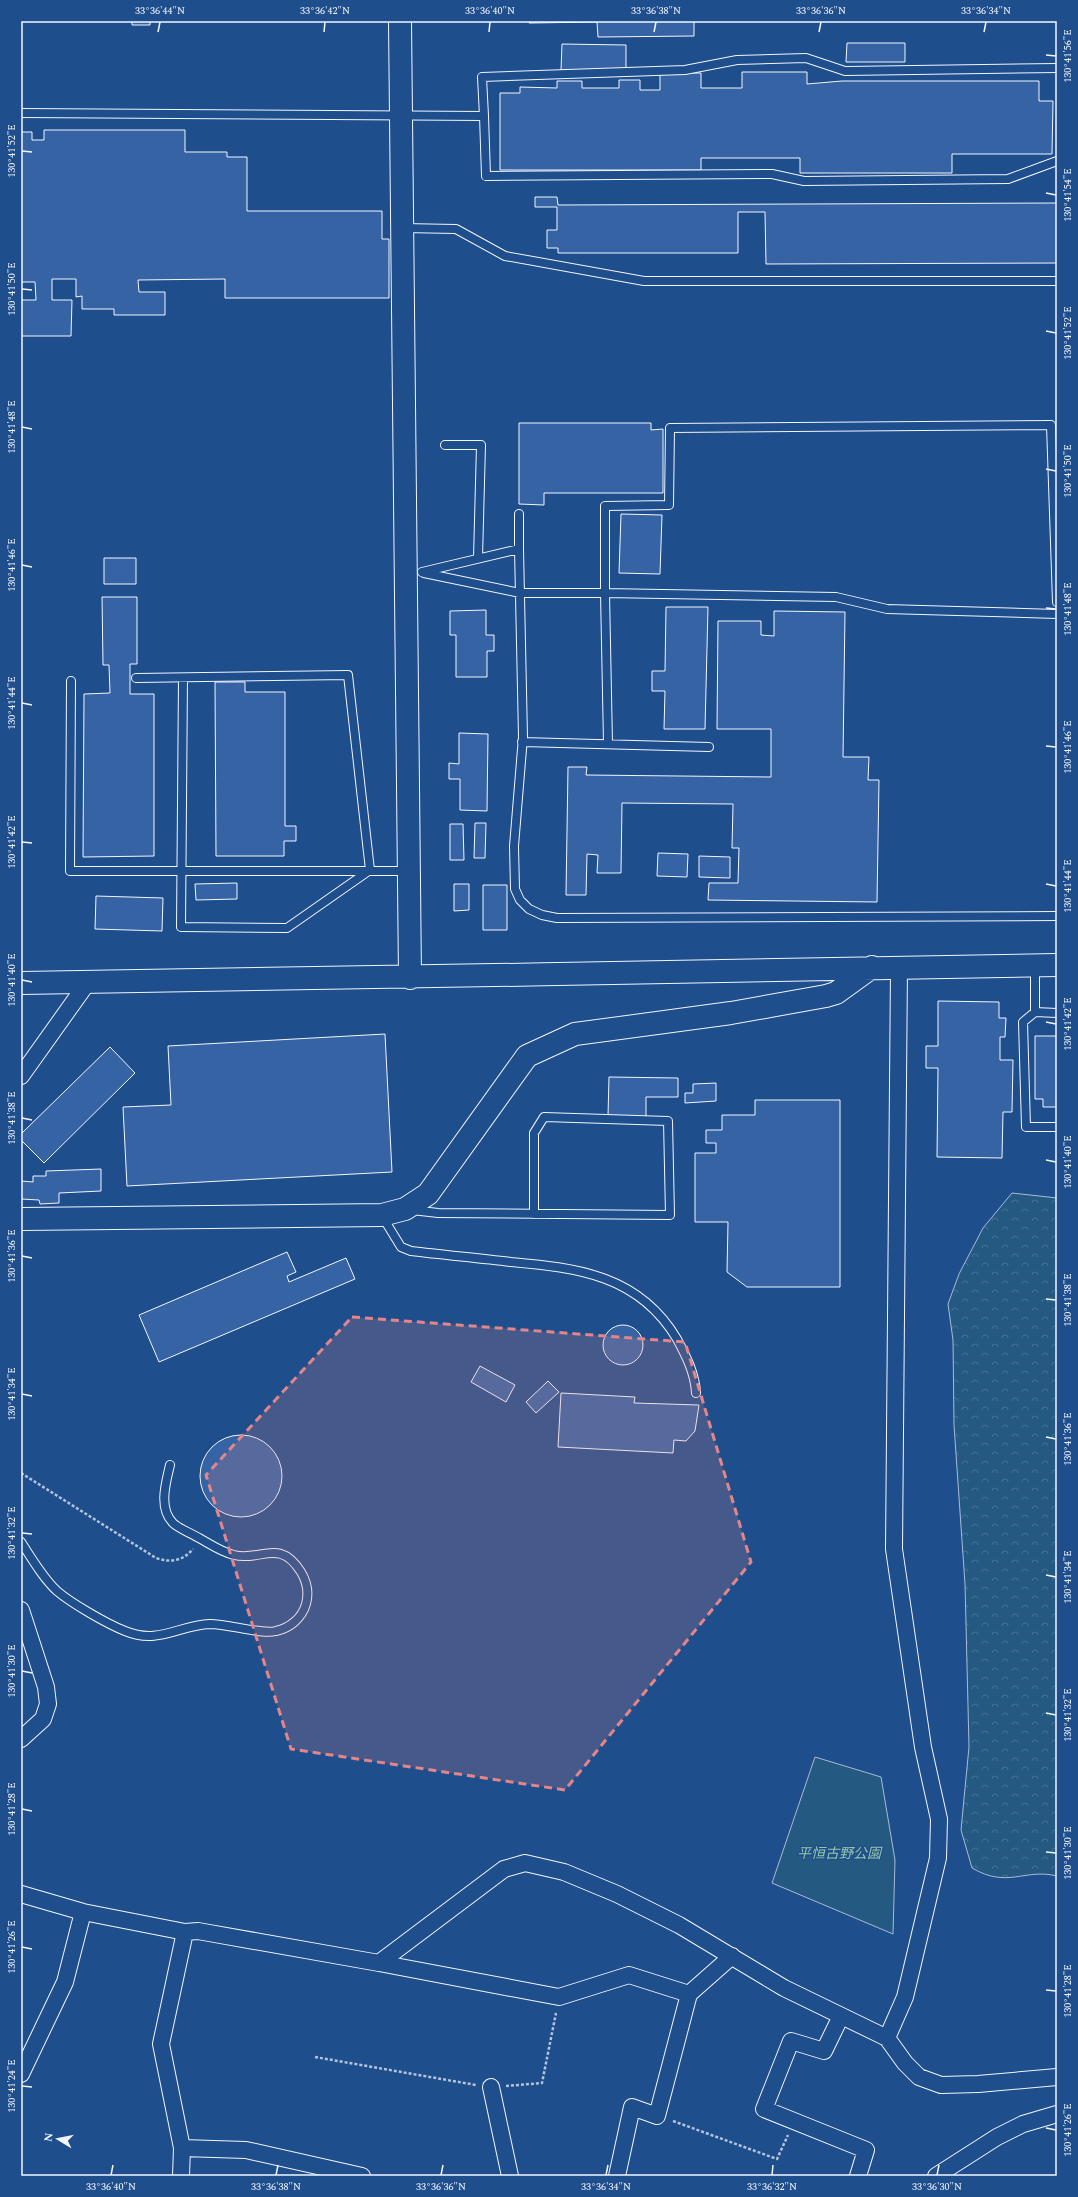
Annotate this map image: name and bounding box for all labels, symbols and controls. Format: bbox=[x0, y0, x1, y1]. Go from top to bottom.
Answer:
text: 33°36'44"N bbox=[135, 3, 185, 19]
text: 33°36'42"N bbox=[300, 3, 350, 19]
text: 33°36'40"N bbox=[465, 3, 515, 19]
text: 33°36'38"N bbox=[631, 3, 681, 19]
text: 33°36'36"N bbox=[796, 3, 846, 19]
text: 33°36'34"N bbox=[961, 3, 1011, 19]
text: 130°41'56"E bbox=[1060, 29, 1076, 83]
text: 130°41'52"E bbox=[4, 124, 20, 178]
text: 130°41'54"E bbox=[1060, 168, 1076, 222]
text: 130°41'50"E bbox=[4, 262, 20, 316]
text: 130°41'52"E bbox=[1060, 306, 1076, 360]
text: 130°41'48"E bbox=[4, 400, 20, 454]
text: 130°41'50"E bbox=[1060, 444, 1076, 498]
text: 130°41'46"E bbox=[4, 538, 20, 592]
text: 130°41'48"E bbox=[1060, 582, 1076, 636]
text: 130°41'44"E bbox=[4, 676, 20, 730]
text: 130°41'46"E bbox=[1060, 720, 1076, 774]
text: 130°41'42"E bbox=[4, 815, 20, 869]
text: 130°41'44"E bbox=[1060, 859, 1076, 913]
text: 130°41'40"E bbox=[4, 953, 20, 1007]
text: 130°41'42"E bbox=[1060, 997, 1076, 1051]
text: 130°41'38"E bbox=[4, 1091, 20, 1145]
text: 130°41'40"E bbox=[1060, 1135, 1076, 1189]
text: 130°41'36"E bbox=[4, 1229, 20, 1283]
text: 130°41'38"E bbox=[1060, 1273, 1076, 1327]
text: 130°41'34"E bbox=[4, 1367, 20, 1421]
text: 130°41'36"E bbox=[1060, 1412, 1076, 1466]
text: 130°41'32"E bbox=[4, 1506, 20, 1560]
text: 130°41'34"E bbox=[1060, 1550, 1076, 1604]
text: 130°41'30"E bbox=[4, 1644, 20, 1698]
text: 130°41'32"E bbox=[1060, 1688, 1076, 1742]
text: 130°41'28"E bbox=[4, 1782, 20, 1836]
text: 130°41'30"E bbox=[1060, 1826, 1076, 1880]
park label: 平恒古野公園 bbox=[797, 1843, 883, 1864]
text: 130°41'26"E bbox=[4, 1920, 20, 1974]
text: 130°41'28"E bbox=[1060, 1964, 1076, 2018]
text: 130°41'24"E bbox=[4, 2059, 20, 2113]
text: 130°41'26"E bbox=[1060, 2103, 1076, 2157]
north arrow bbox=[38, 2119, 78, 2159]
text: N bbox=[39, 2131, 58, 2143]
text: 33°36'40"N bbox=[86, 2179, 136, 2195]
text: 33°36'38"N bbox=[251, 2179, 301, 2195]
text: 33°36'36"N bbox=[416, 2179, 466, 2195]
text: 33°36'34"N bbox=[581, 2179, 631, 2195]
text: 33°36'32"N bbox=[747, 2179, 797, 2195]
text: 33°36'30"N bbox=[912, 2179, 962, 2195]

